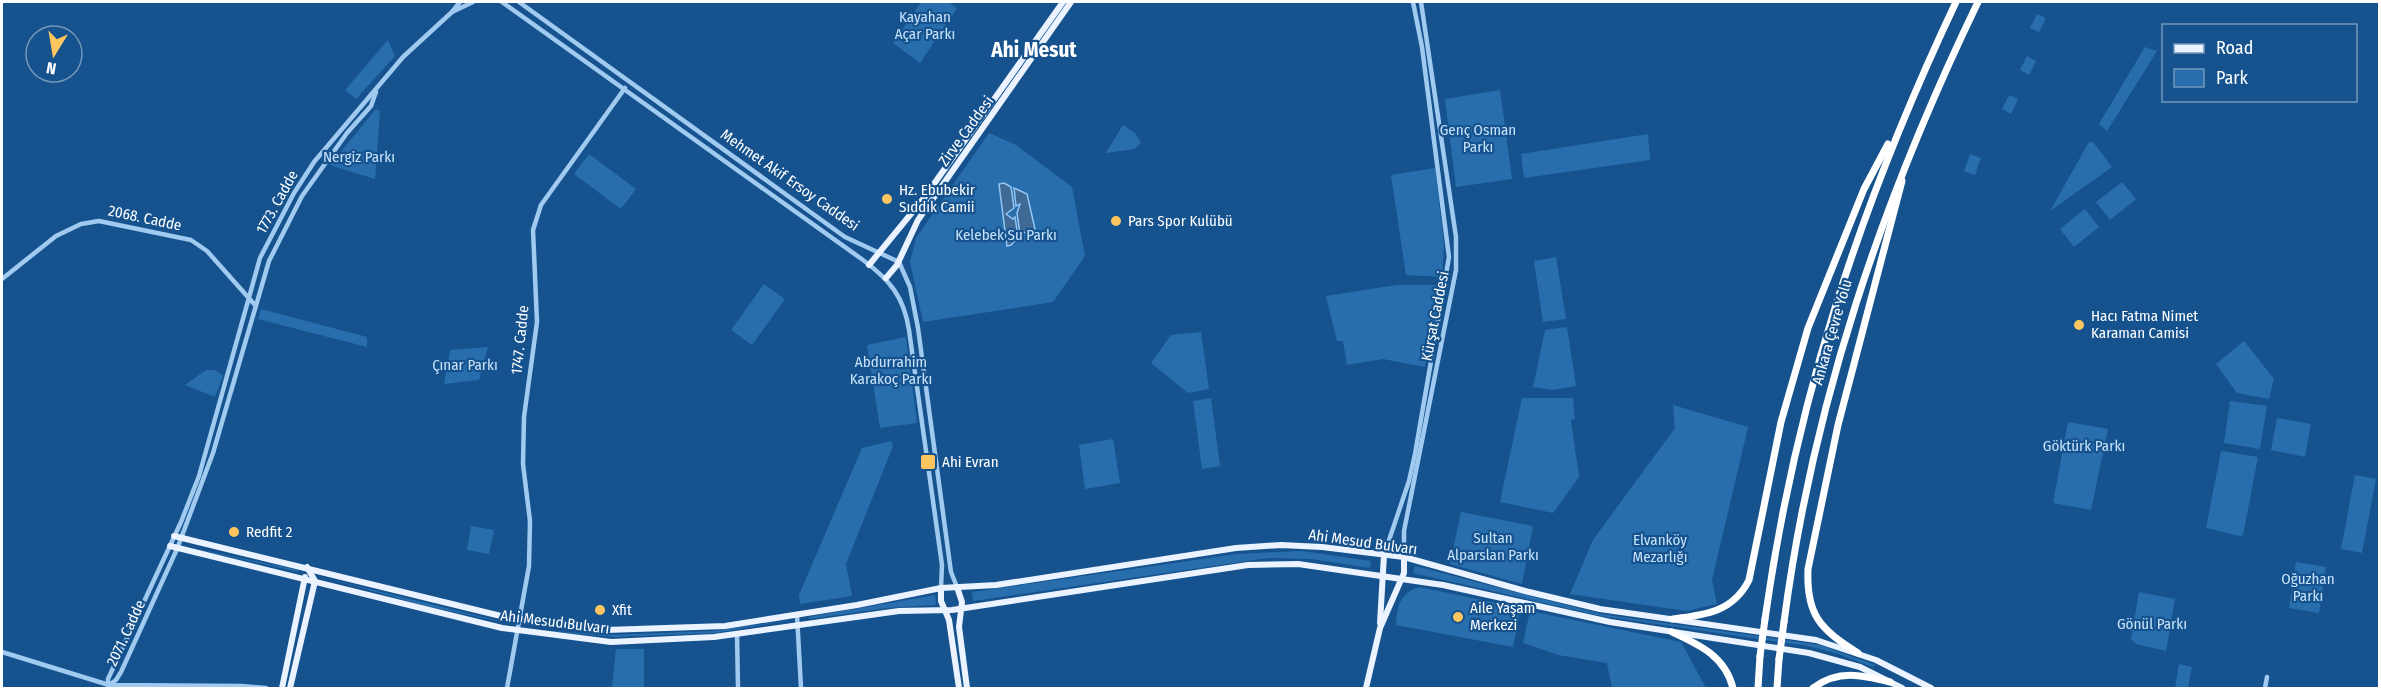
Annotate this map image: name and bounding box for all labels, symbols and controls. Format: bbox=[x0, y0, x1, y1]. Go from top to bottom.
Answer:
park label: Kayahan Açar Parkı bbox=[895, 8, 955, 43]
north arrow bbox=[24, 24, 84, 84]
legend bbox=[2162, 24, 2357, 102]
district label: Ahi Mesut bbox=[990, 37, 1077, 63]
text: Road bbox=[2216, 37, 2253, 59]
text: N bbox=[45, 58, 58, 78]
text: Park bbox=[2216, 67, 2249, 89]
street label: Zirve Caddesi bbox=[935, 92, 997, 170]
park label: Genç Osman Parkı bbox=[1440, 121, 1516, 156]
street label: Mehmet Akif Ersoy Caddesi bbox=[717, 125, 863, 235]
park label: Nergiz Parkı bbox=[323, 148, 395, 166]
street label: 1773. Cadde bbox=[252, 167, 302, 237]
place label: Hz. Ebubekir Sıddık Camii bbox=[899, 181, 976, 216]
marker: Hz. Ebubekir Sıddık Camii bbox=[880, 192, 894, 206]
street label: 2068. Cadde bbox=[107, 201, 183, 235]
place label: Pars Spor Kulübü bbox=[1128, 212, 1233, 230]
marker: Pars Spor Kulübü bbox=[1109, 214, 1123, 228]
park label: Kelebek Su Parkı bbox=[955, 226, 1057, 244]
street label: Kürşat Caddesi bbox=[1417, 269, 1453, 363]
street label: Ankara Çevre Yolu bbox=[1808, 277, 1856, 387]
street label: 1747. Cadde bbox=[507, 304, 533, 376]
place label: Hacı Fatma Nimet Karaman Camisi bbox=[2091, 307, 2198, 342]
marker: Hacı Fatma Nimet Karaman Camisi bbox=[2072, 318, 2086, 332]
park label: Abdurrahim Karakoç Parkı bbox=[850, 353, 932, 388]
park label: Çınar Parkı bbox=[432, 356, 498, 374]
park label: Göktürk Parkı bbox=[2043, 437, 2125, 455]
marker: Ahi Evran bbox=[919, 453, 937, 471]
place label: Ahi Evran bbox=[942, 453, 999, 471]
place label: Redfit 2 bbox=[246, 523, 293, 541]
marker: Redfit 2 bbox=[227, 525, 241, 539]
street label: Ahi Mesud Bulvarı bbox=[1307, 525, 1419, 559]
park label: Sultan Alparslan Parkı bbox=[1447, 529, 1539, 564]
park label: Elvanköy Mezarlığı bbox=[1633, 531, 1687, 566]
park label: Oğuzhan Parkı bbox=[2281, 570, 2335, 605]
street label: 2071. Cadde bbox=[103, 597, 149, 669]
place label: Aile Yaşam Merkezi bbox=[1470, 599, 1535, 634]
place label: Xfit bbox=[612, 601, 632, 619]
marker: Xfit bbox=[593, 603, 607, 617]
street label: Ahi Mesud Bulvarı bbox=[499, 606, 611, 638]
marker: Aile Yaşam Merkezi bbox=[1451, 610, 1465, 624]
park label: Gönül Parkı bbox=[2117, 615, 2187, 633]

